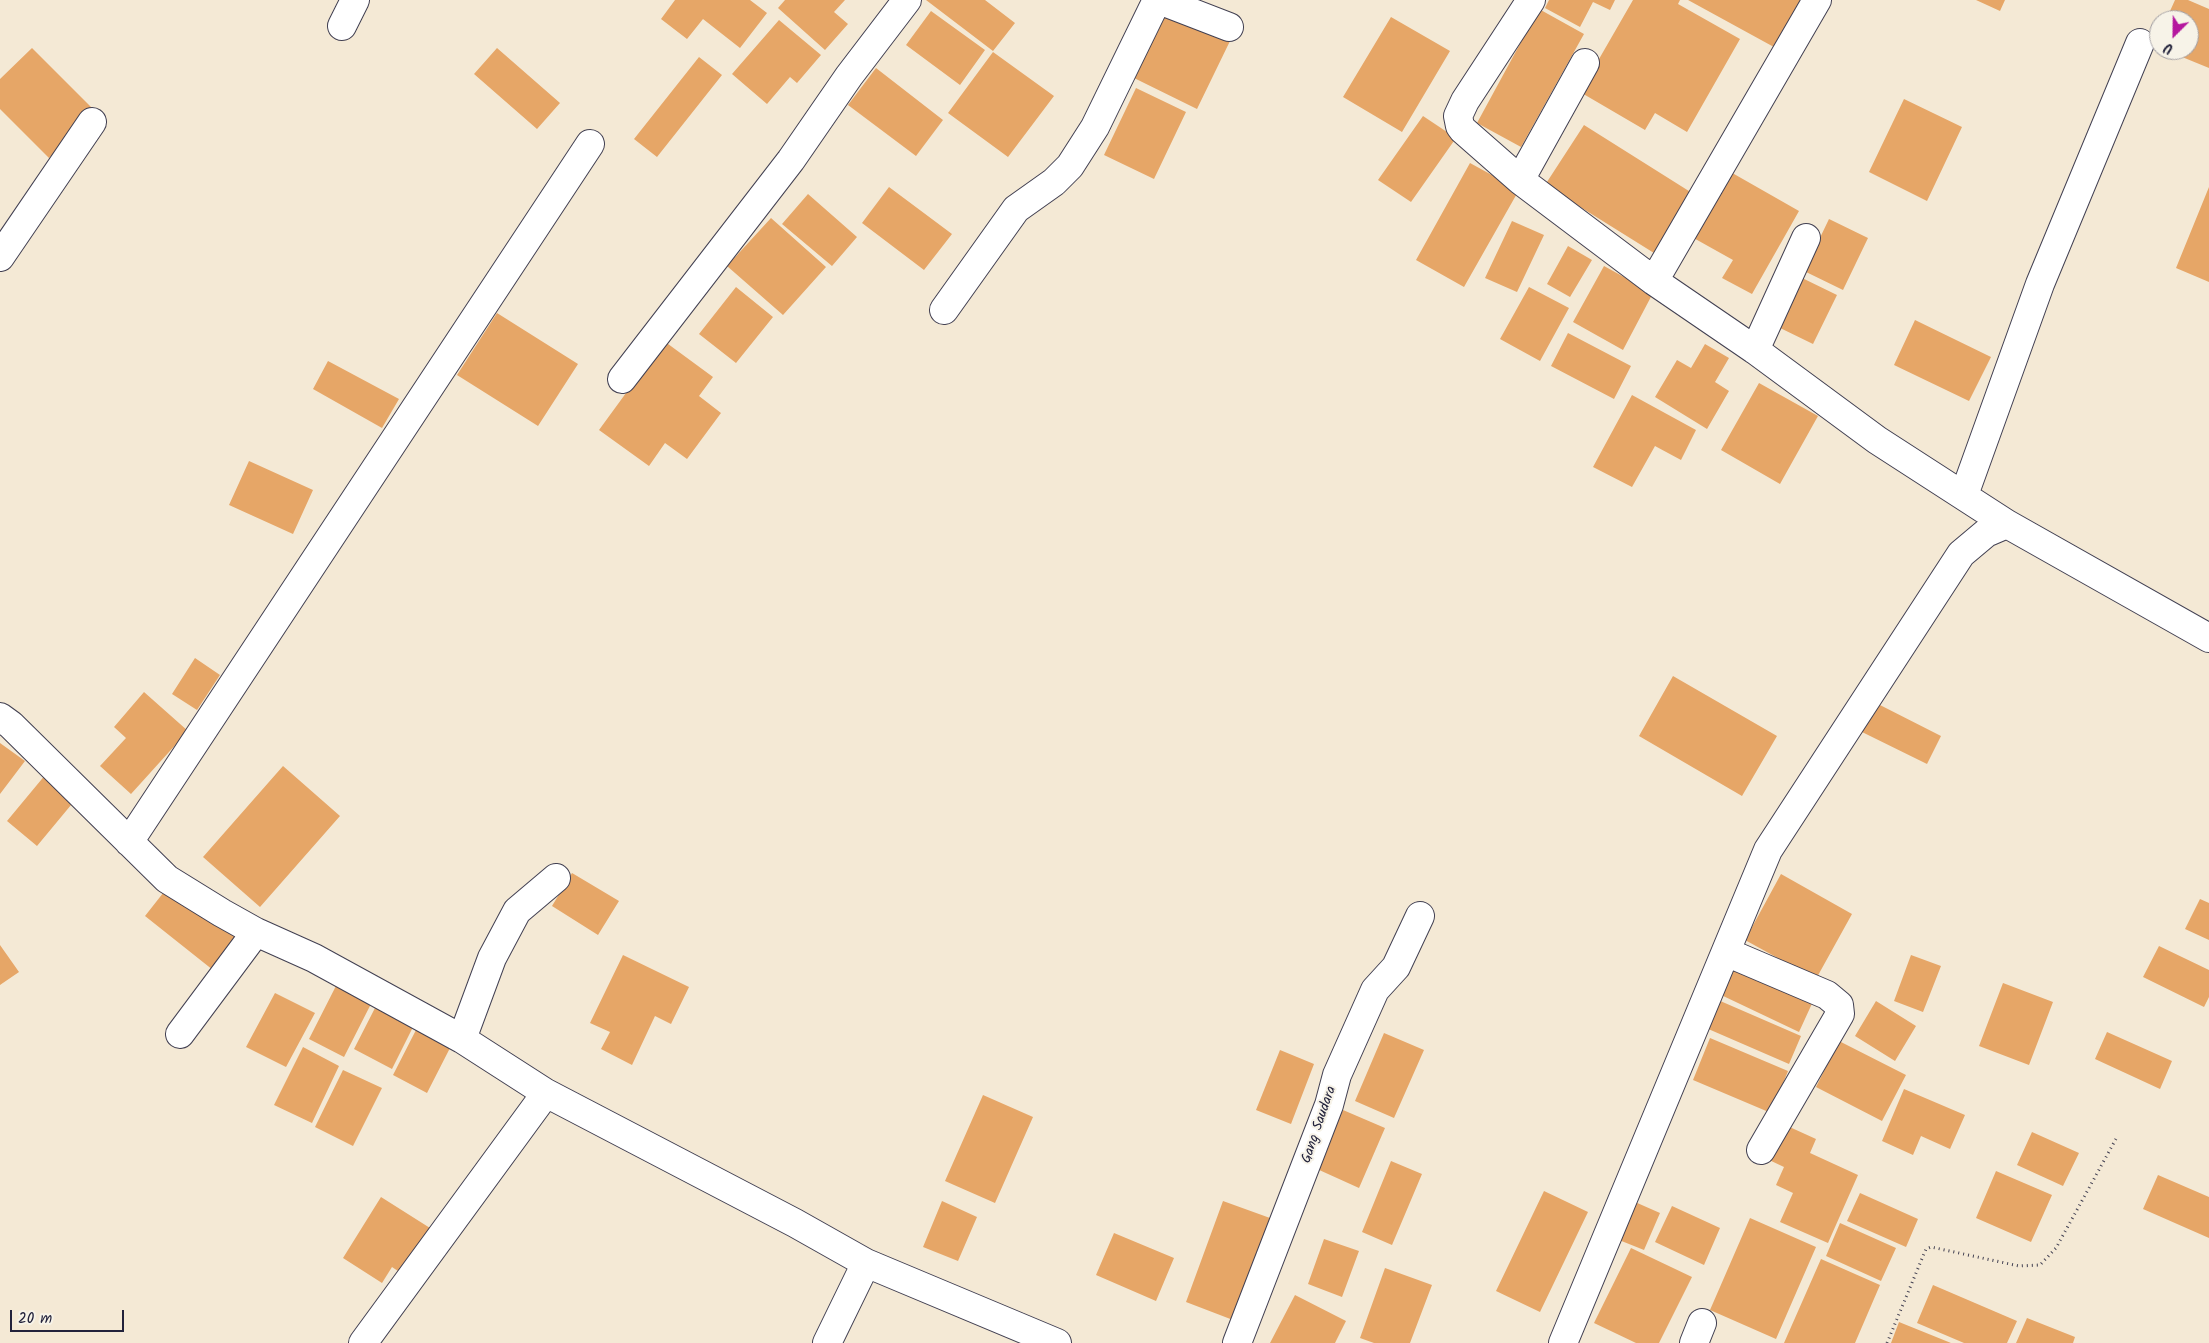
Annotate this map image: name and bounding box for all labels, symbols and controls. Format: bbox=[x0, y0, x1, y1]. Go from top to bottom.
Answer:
north arrow bbox=[2149, 10, 2199, 60]
text: U bbox=[2160, 36, 2177, 60]
street label: Gang Saudara bbox=[1299, 1084, 1341, 1166]
scale bar bbox=[12, 1300, 126, 1332]
text: 20 m bbox=[18, 1307, 52, 1331]

